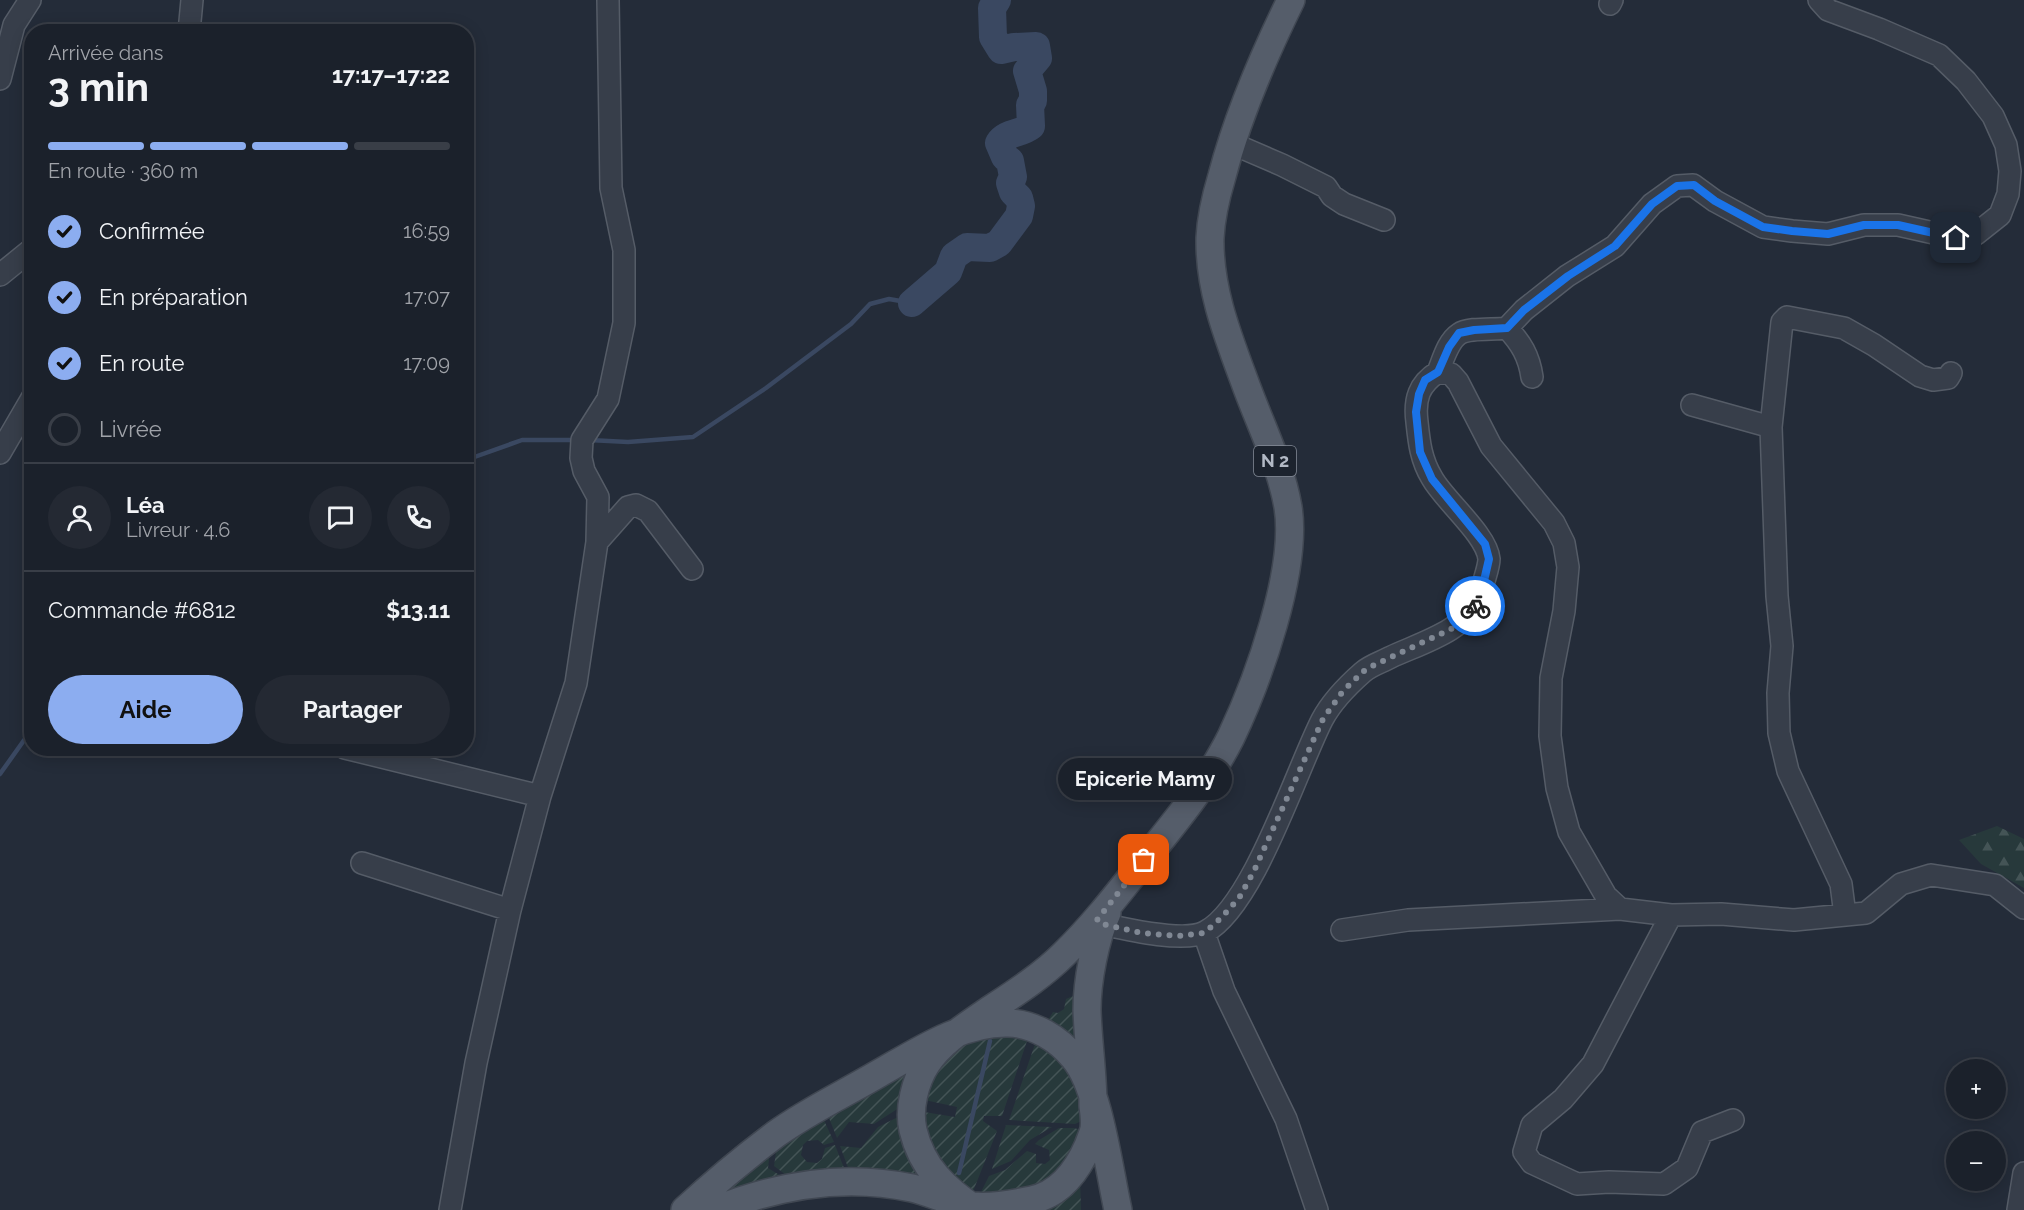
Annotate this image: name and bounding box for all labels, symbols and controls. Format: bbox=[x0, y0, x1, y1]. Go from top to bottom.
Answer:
text: Arrivée dans bbox=[48, 41, 163, 65]
text: 17:17–17:22 bbox=[332, 62, 450, 88]
text: 3 min bbox=[48, 64, 149, 110]
text: En route · 360 m bbox=[48, 159, 198, 183]
pin bbox=[1930, 212, 1981, 263]
icon: check bbox=[48, 215, 81, 248]
text: Confirmée bbox=[99, 218, 205, 244]
text: 16:59 bbox=[403, 219, 450, 243]
icon: home bbox=[1939, 221, 1972, 254]
icon: check bbox=[48, 281, 81, 314]
text: En préparation bbox=[99, 284, 248, 310]
text: 17:07 bbox=[404, 285, 450, 309]
icon: check bbox=[48, 347, 81, 380]
text: En route bbox=[99, 350, 184, 376]
text: 17:09 bbox=[403, 351, 450, 375]
text: Livrée bbox=[99, 416, 162, 442]
road number: N 2 bbox=[1254, 446, 1296, 476]
button: person bbox=[48, 486, 111, 549]
button: chat bbox=[309, 486, 372, 549]
button: phone bbox=[387, 486, 450, 549]
text: Léa bbox=[126, 492, 165, 518]
text: Livreur · 4.6 bbox=[126, 518, 230, 542]
courier bbox=[1445, 576, 1505, 636]
icon: bike bbox=[1459, 590, 1492, 623]
text: Commande #6812 bbox=[48, 597, 236, 623]
text: $13.11 bbox=[386, 597, 450, 623]
button: Aide bbox=[48, 675, 243, 744]
button: Partager bbox=[255, 675, 450, 744]
callout: Epicerie Mamy bbox=[1057, 758, 1231, 800]
text: Epicerie Mamy bbox=[1075, 767, 1215, 791]
pin bbox=[1118, 834, 1169, 885]
icon: bag bbox=[1127, 843, 1160, 876]
map controls bbox=[1946, 1059, 2006, 1191]
button: + bbox=[1946, 1059, 2006, 1119]
button: − bbox=[1946, 1131, 2006, 1191]

